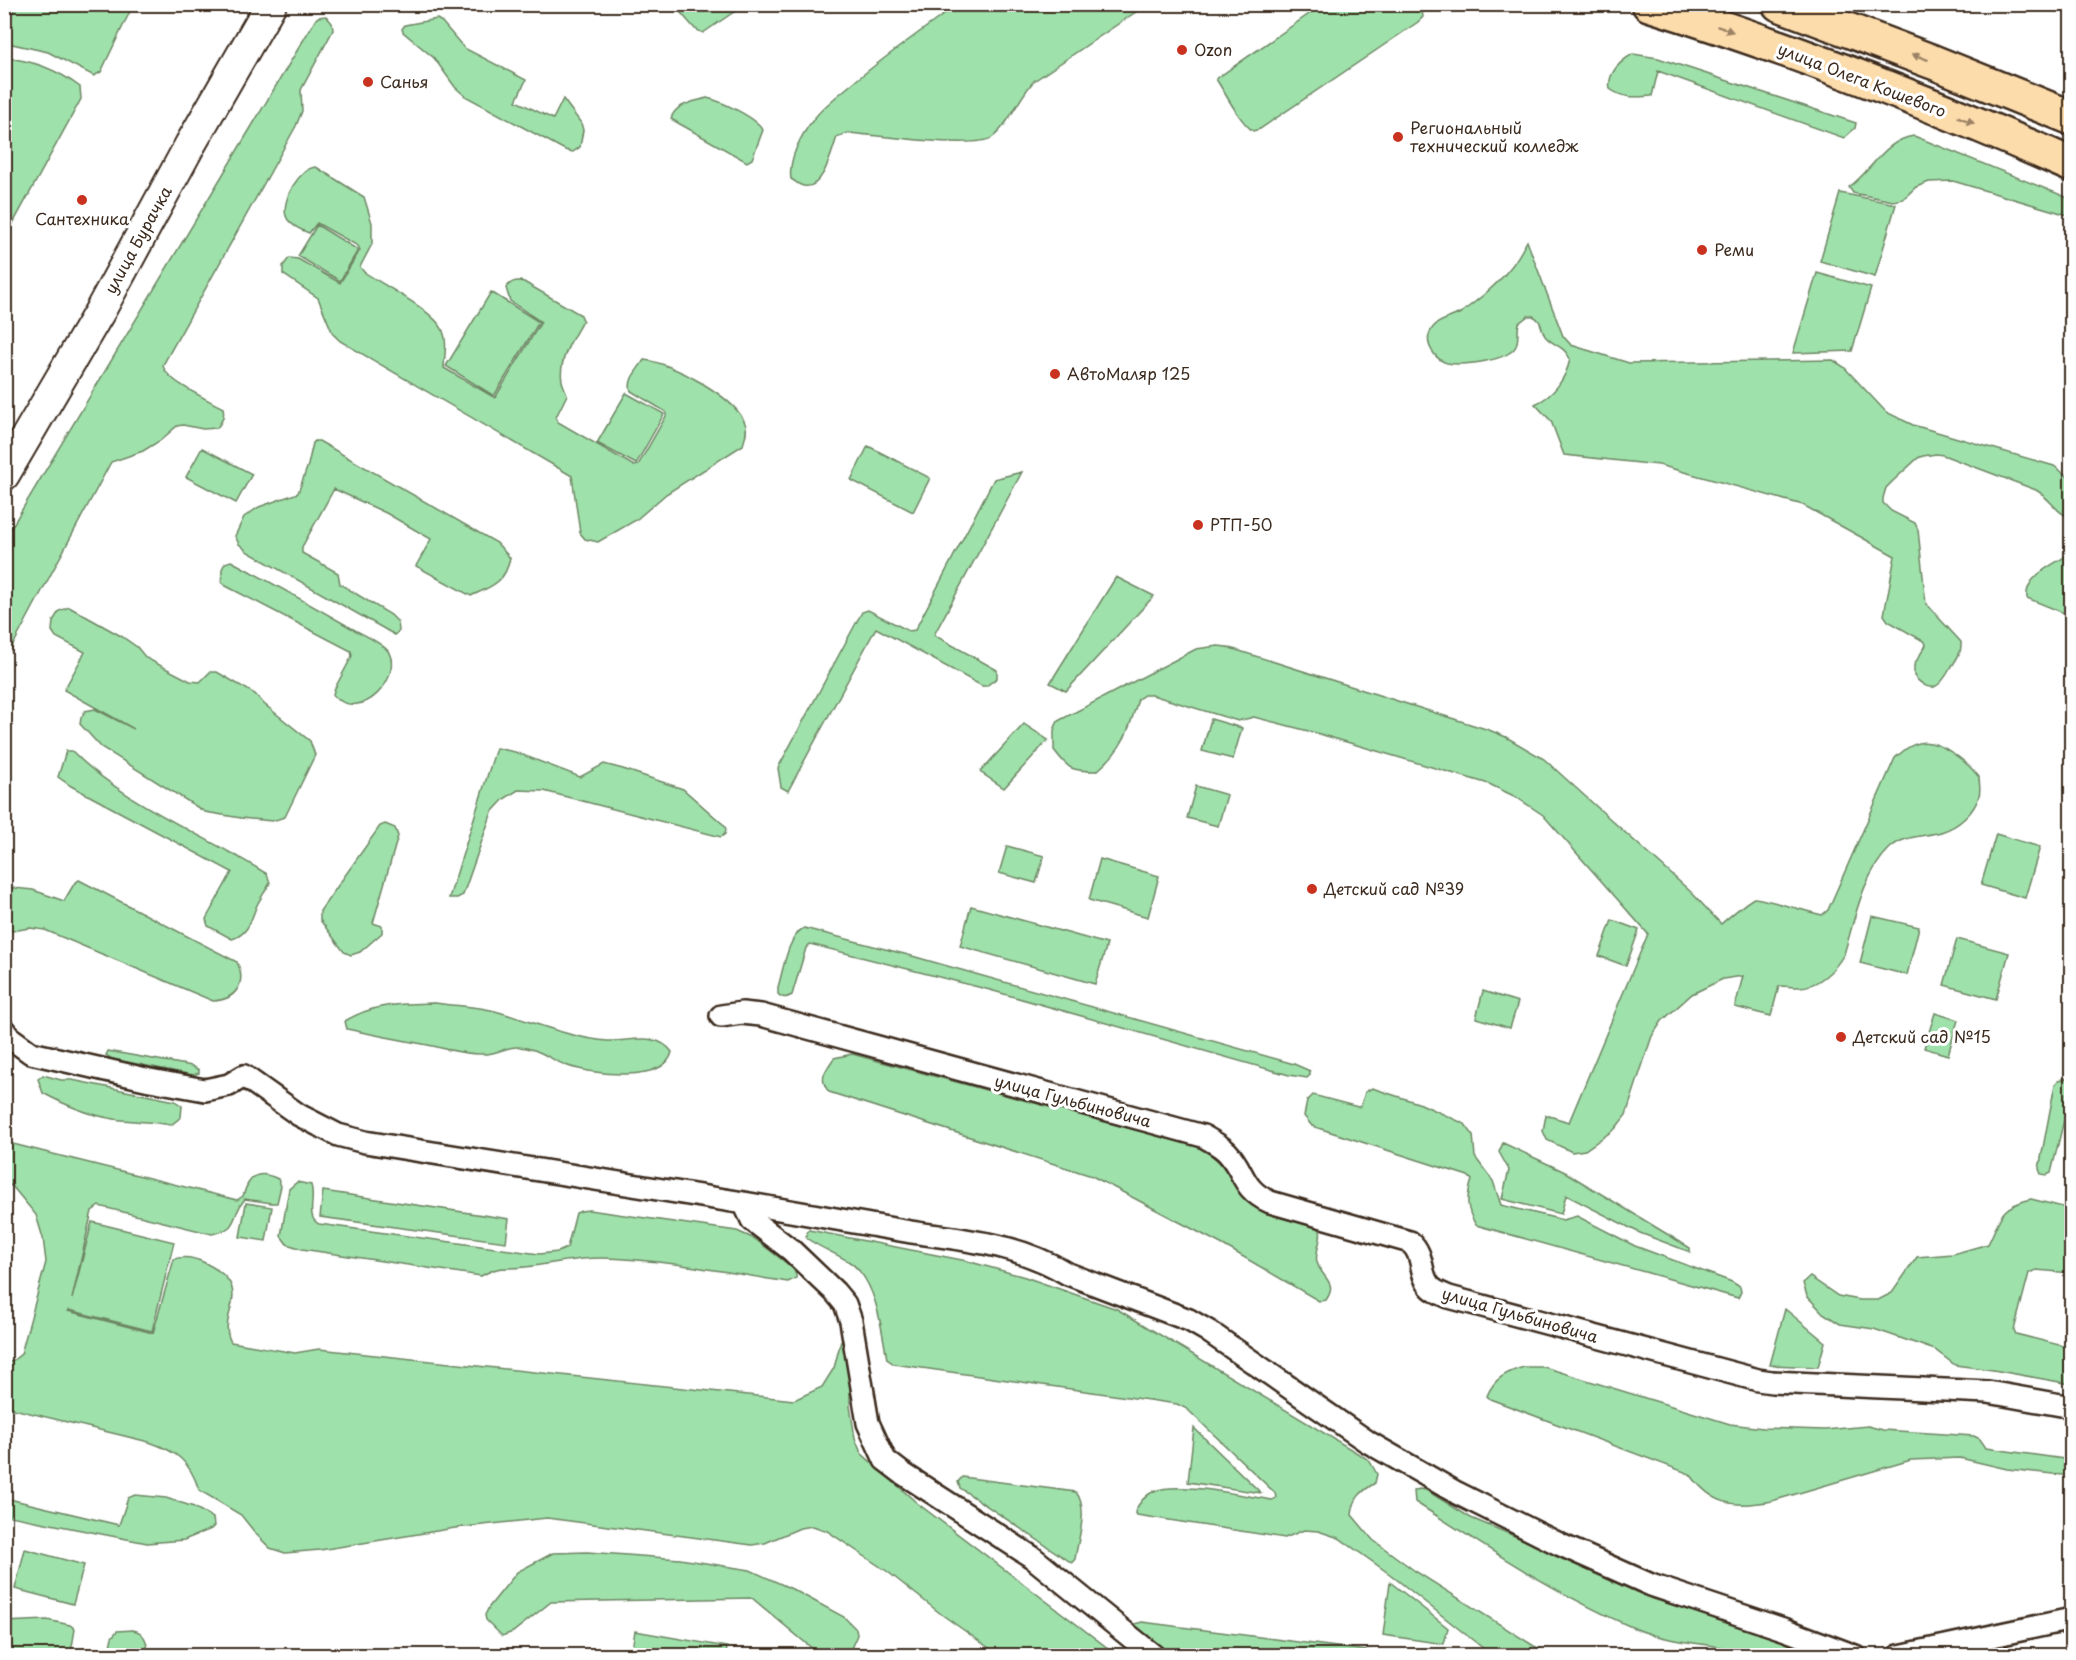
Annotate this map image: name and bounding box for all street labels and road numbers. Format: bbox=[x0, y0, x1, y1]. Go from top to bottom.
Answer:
street label: улица Олега Кошевого bbox=[1775, 36, 1950, 122]
street label: улица Бурачка bbox=[98, 181, 177, 298]
street label: улица Гульбиновича bbox=[992, 1068, 1154, 1132]
street label: улица Гульбиновича bbox=[1439, 1280, 1601, 1348]

